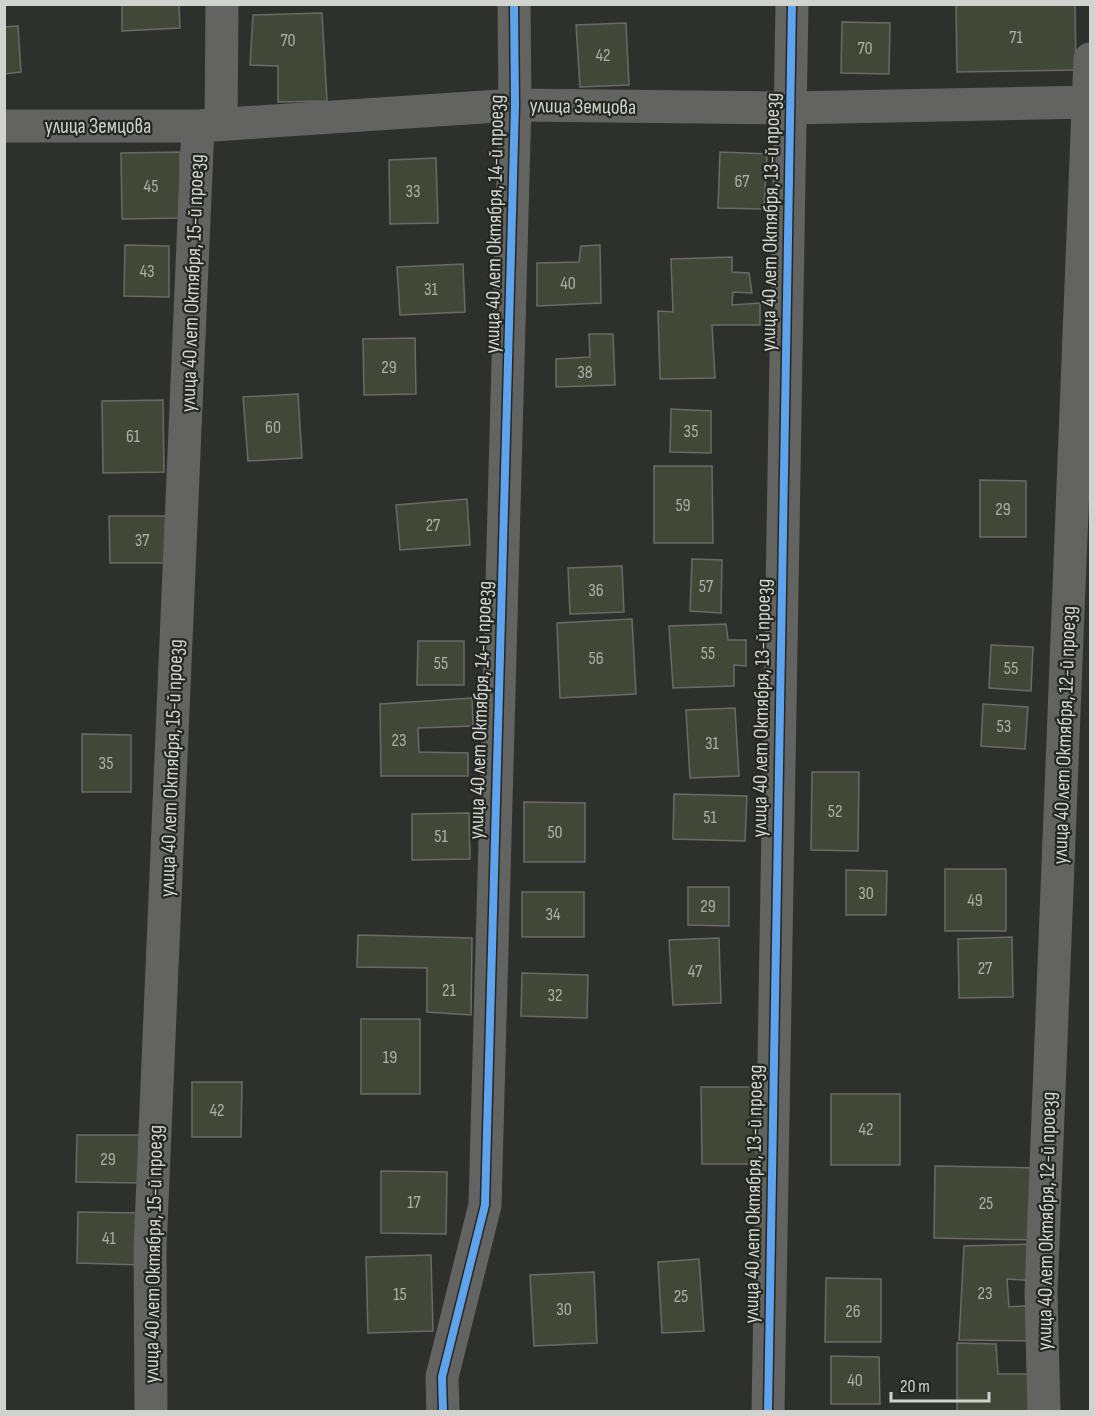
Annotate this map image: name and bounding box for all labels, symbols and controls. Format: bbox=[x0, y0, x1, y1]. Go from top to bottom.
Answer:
house number: 71 bbox=[1009, 27, 1023, 48]
house number: 70 bbox=[280, 30, 296, 51]
house number: 70 bbox=[857, 38, 873, 59]
house number: 42 bbox=[595, 45, 611, 66]
street label: улица Земцова bbox=[529, 93, 637, 120]
street label: улица 40 лет Октября, 13-й проезд bbox=[756, 93, 785, 351]
street label: улица 40 лет Октября, 14-й проезд bbox=[480, 95, 509, 353]
street label: улица Земцова bbox=[45, 114, 151, 139]
street label: улица 40 лет Октября, 15-й проезд bbox=[176, 154, 209, 412]
house number: 67 bbox=[734, 171, 750, 192]
house number: 45 bbox=[144, 176, 158, 197]
house number: 33 bbox=[405, 181, 421, 202]
house number: 43 bbox=[139, 261, 155, 282]
house number: 40 bbox=[560, 273, 576, 294]
house number: 31 bbox=[424, 279, 439, 300]
house number: 29 bbox=[381, 357, 397, 378]
house number: 38 bbox=[577, 362, 593, 383]
house number: 60 bbox=[265, 417, 281, 438]
house number: 35 bbox=[684, 421, 698, 442]
house number: 61 bbox=[126, 426, 141, 447]
house number: 59 bbox=[675, 495, 691, 516]
house number: 29 bbox=[995, 499, 1011, 520]
house number: 27 bbox=[426, 515, 441, 536]
house number: 37 bbox=[135, 530, 150, 551]
house number: 57 bbox=[699, 576, 714, 597]
street label: улица 40 лет Октября, 13-й проезд bbox=[747, 579, 776, 837]
street label: улица 40 лет Октября, 14-й проезд bbox=[463, 580, 498, 840]
house number: 36 bbox=[588, 580, 604, 601]
street label: улица 40 лет Октября, 12-й проезд bbox=[1047, 605, 1082, 865]
street label: улица 40 лет Октября, 15-й проезд bbox=[155, 639, 188, 897]
house number: 55 bbox=[701, 643, 715, 664]
house number: 56 bbox=[588, 648, 604, 669]
house number: 55 bbox=[434, 653, 448, 674]
house number: 55 bbox=[1004, 658, 1018, 679]
house number: 53 bbox=[997, 716, 1011, 737]
house number: 23 bbox=[392, 730, 407, 751]
house number: 31 bbox=[705, 733, 720, 754]
house number: 35 bbox=[99, 753, 113, 774]
house number: 52 bbox=[828, 801, 842, 822]
house number: 51 bbox=[703, 807, 717, 828]
house number: 50 bbox=[547, 822, 563, 843]
house number: 51 bbox=[434, 826, 448, 847]
house number: 30 bbox=[858, 883, 874, 904]
house number: 49 bbox=[967, 890, 983, 911]
house number: 29 bbox=[700, 896, 716, 917]
house number: 34 bbox=[545, 904, 561, 925]
house number: 27 bbox=[978, 958, 993, 979]
house number: 47 bbox=[688, 961, 703, 982]
house number: 21 bbox=[442, 980, 457, 1001]
house number: 32 bbox=[548, 985, 562, 1006]
house number: 19 bbox=[383, 1047, 397, 1068]
street label: улица 40 лет Октября, 13-й проезд bbox=[739, 1065, 768, 1323]
street label: улица 40 лет Октября, 12-й проезд bbox=[1032, 1091, 1061, 1351]
house number: 42 bbox=[209, 1100, 225, 1121]
house number: 42 bbox=[858, 1119, 874, 1140]
street label: улица 40 лет Октября, 15-й проезд bbox=[139, 1125, 168, 1383]
house number: 29 bbox=[100, 1149, 116, 1170]
house number: 17 bbox=[407, 1192, 422, 1213]
house number: 25 bbox=[979, 1193, 993, 1214]
house number: 41 bbox=[102, 1228, 117, 1249]
house number: 23 bbox=[978, 1283, 993, 1304]
house number: 15 bbox=[393, 1284, 407, 1305]
house number: 25 bbox=[674, 1286, 688, 1307]
house number: 30 bbox=[556, 1299, 572, 1320]
house number: 26 bbox=[845, 1301, 861, 1322]
scale bar bbox=[891, 1365, 988, 1403]
house number: 40 bbox=[847, 1370, 863, 1391]
text: 20 m bbox=[900, 1376, 930, 1397]

